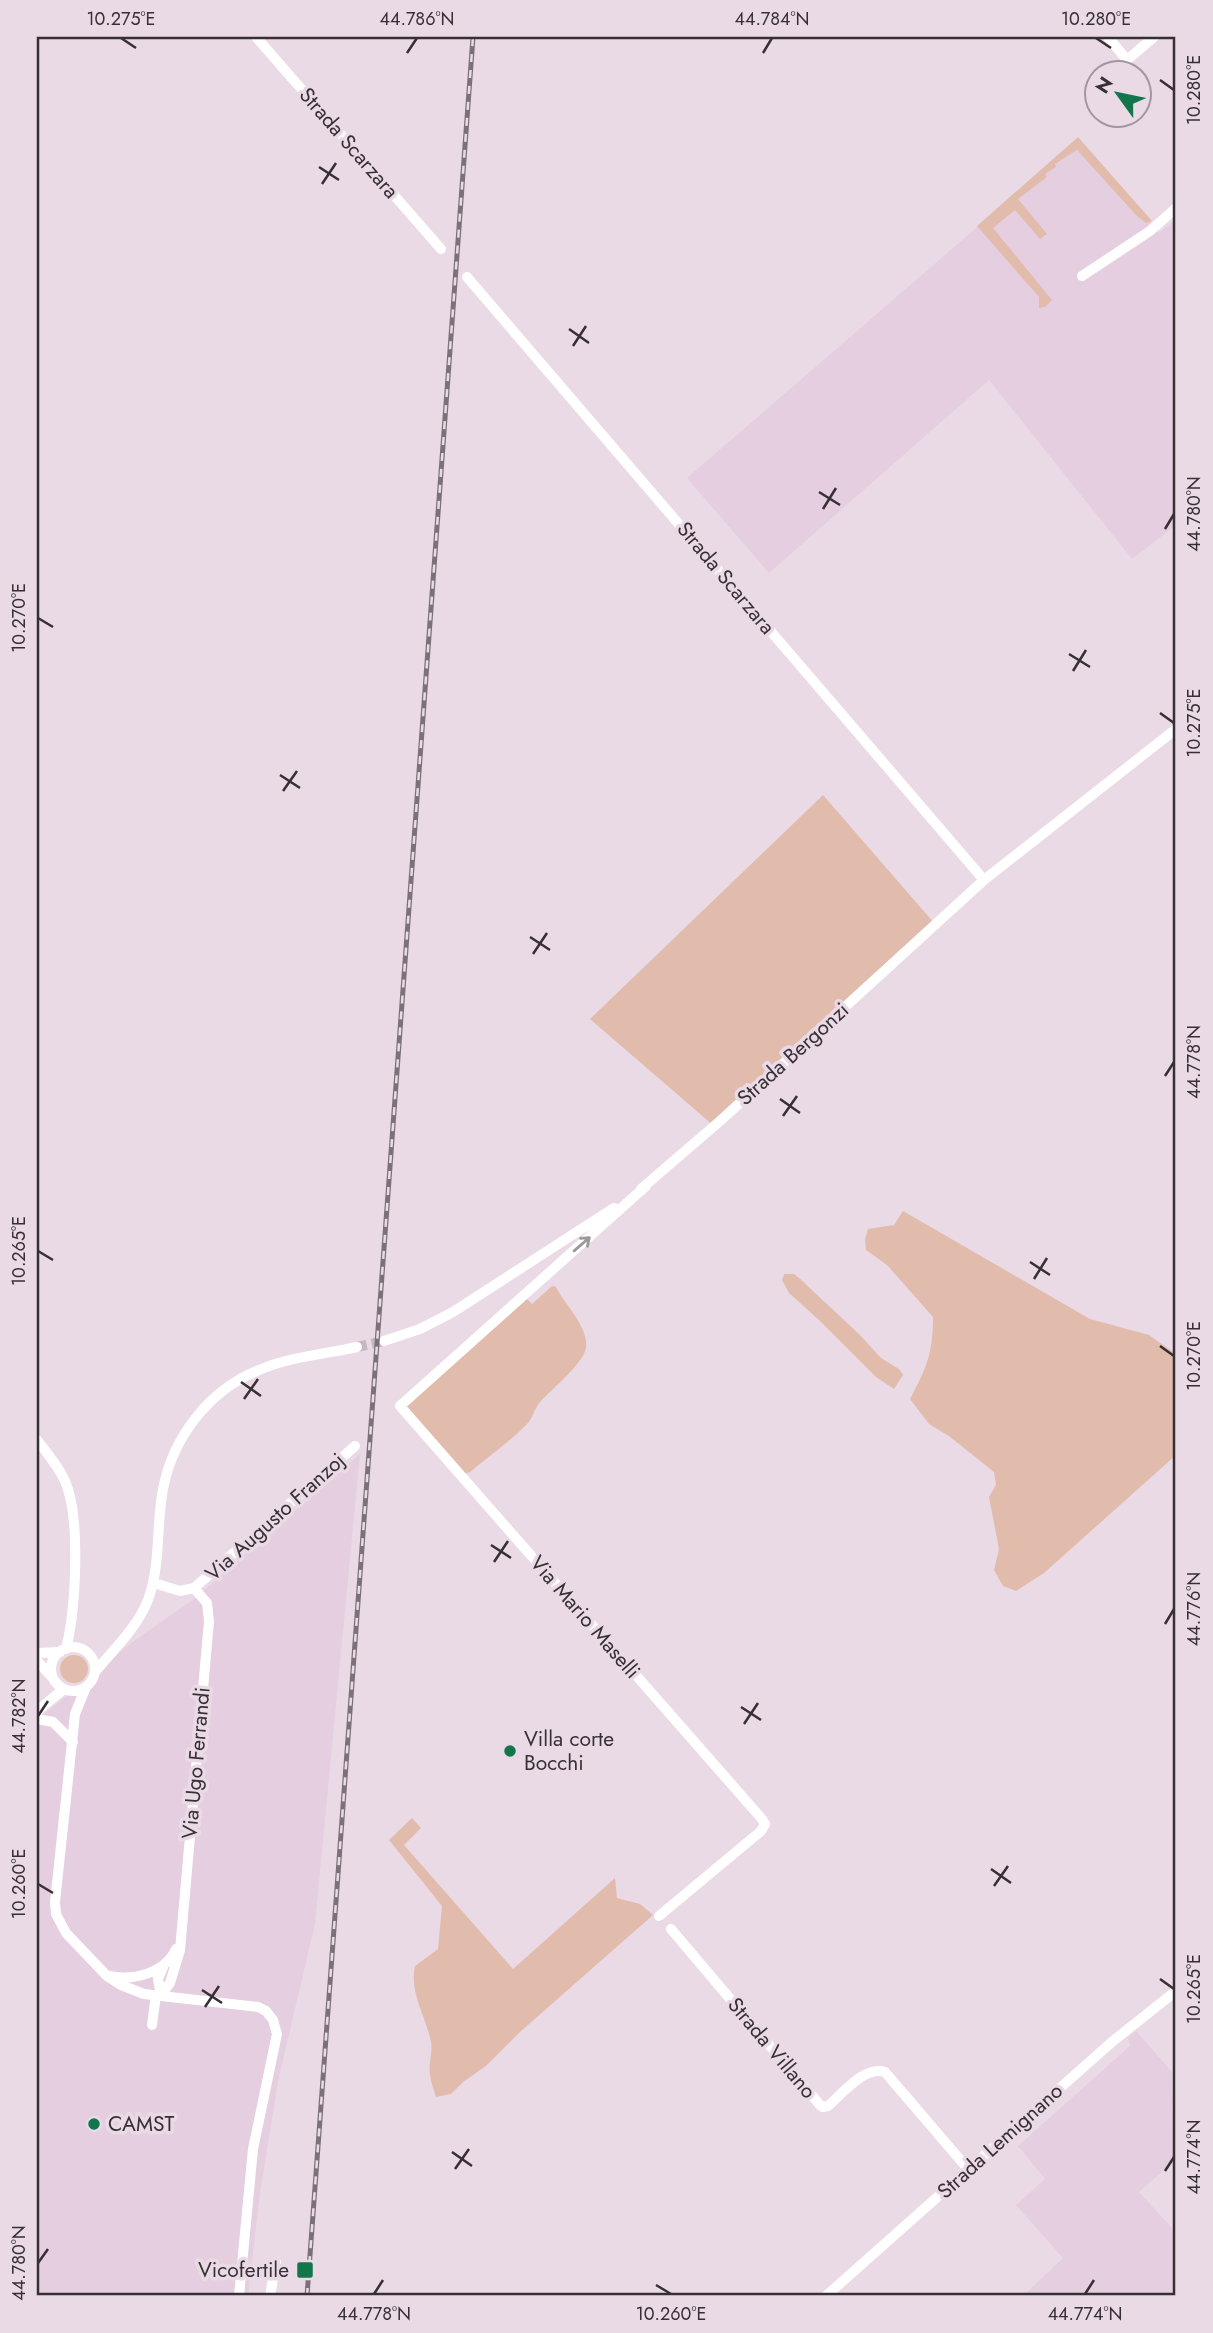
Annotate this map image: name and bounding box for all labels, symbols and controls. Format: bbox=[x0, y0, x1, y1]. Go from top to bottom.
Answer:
text: 10.275°E bbox=[86, 6, 156, 32]
text: 44.786°N bbox=[380, 6, 455, 32]
text: 44.784°N bbox=[734, 6, 810, 32]
text: 10.280°E bbox=[1061, 6, 1131, 32]
text: 10.280°E bbox=[1181, 55, 1207, 125]
north arrow bbox=[1084, 60, 1154, 130]
text: N bbox=[1089, 71, 1120, 99]
street label: Strada Scarzara bbox=[292, 81, 406, 205]
text: 44.780°N bbox=[1181, 476, 1207, 552]
street label: Strada Scarzara bbox=[670, 515, 782, 641]
text: 10.270°E bbox=[6, 583, 32, 653]
text: 10.275°E bbox=[1181, 688, 1207, 758]
street label: Strada Bergonzi bbox=[730, 996, 856, 1112]
text: 44.778°N bbox=[1181, 1025, 1207, 1099]
text: 10.265°E bbox=[6, 1216, 32, 1286]
one-way arrow bbox=[573, 1236, 591, 1252]
text: 10.270°E bbox=[1181, 1321, 1207, 1391]
street label: Via Augusto Franzoj bbox=[198, 1446, 352, 1588]
street label: Via Mario Maselli bbox=[523, 1549, 647, 1685]
text: 44.776°N bbox=[1181, 1572, 1207, 1646]
text: 44.782°N bbox=[6, 1679, 32, 1753]
street label: Via Ugo Ferrandi bbox=[174, 1686, 218, 1840]
place label: Villa corte Bocchi bbox=[524, 1724, 614, 1778]
marker: Villa corte Bocchi bbox=[502, 1743, 518, 1759]
text: 10.260°E bbox=[6, 1849, 32, 1919]
text: 10.265°E bbox=[1181, 1954, 1207, 2024]
street label: Strada Villano bbox=[721, 1991, 823, 2105]
street label: Strada Lemignano bbox=[931, 2076, 1069, 2206]
place label: CAMST bbox=[108, 2109, 174, 2139]
marker: CAMST bbox=[86, 2116, 102, 2132]
text: 44.774°N bbox=[1181, 2120, 1207, 2194]
text: 44.780°N bbox=[6, 2225, 32, 2301]
place label: Vicofertile bbox=[198, 2255, 289, 2285]
marker: Vicofertile bbox=[295, 2260, 315, 2280]
text: 44.778°N bbox=[337, 2301, 411, 2327]
text: 10.260°E bbox=[636, 2301, 706, 2327]
text: 44.774°N bbox=[1048, 2301, 1122, 2327]

